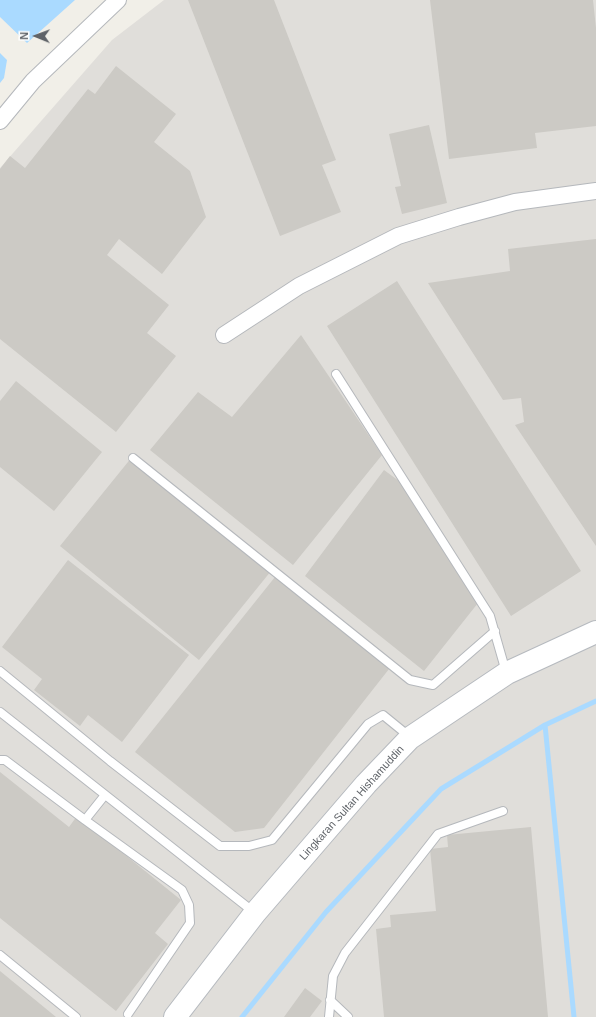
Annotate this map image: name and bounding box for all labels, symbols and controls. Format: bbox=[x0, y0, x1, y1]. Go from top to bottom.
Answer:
north arrow bbox=[16, 16, 56, 56]
text: N bbox=[18, 32, 30, 40]
street label: Lingkaran Sultan Hishamuddin bbox=[297, 743, 407, 863]

